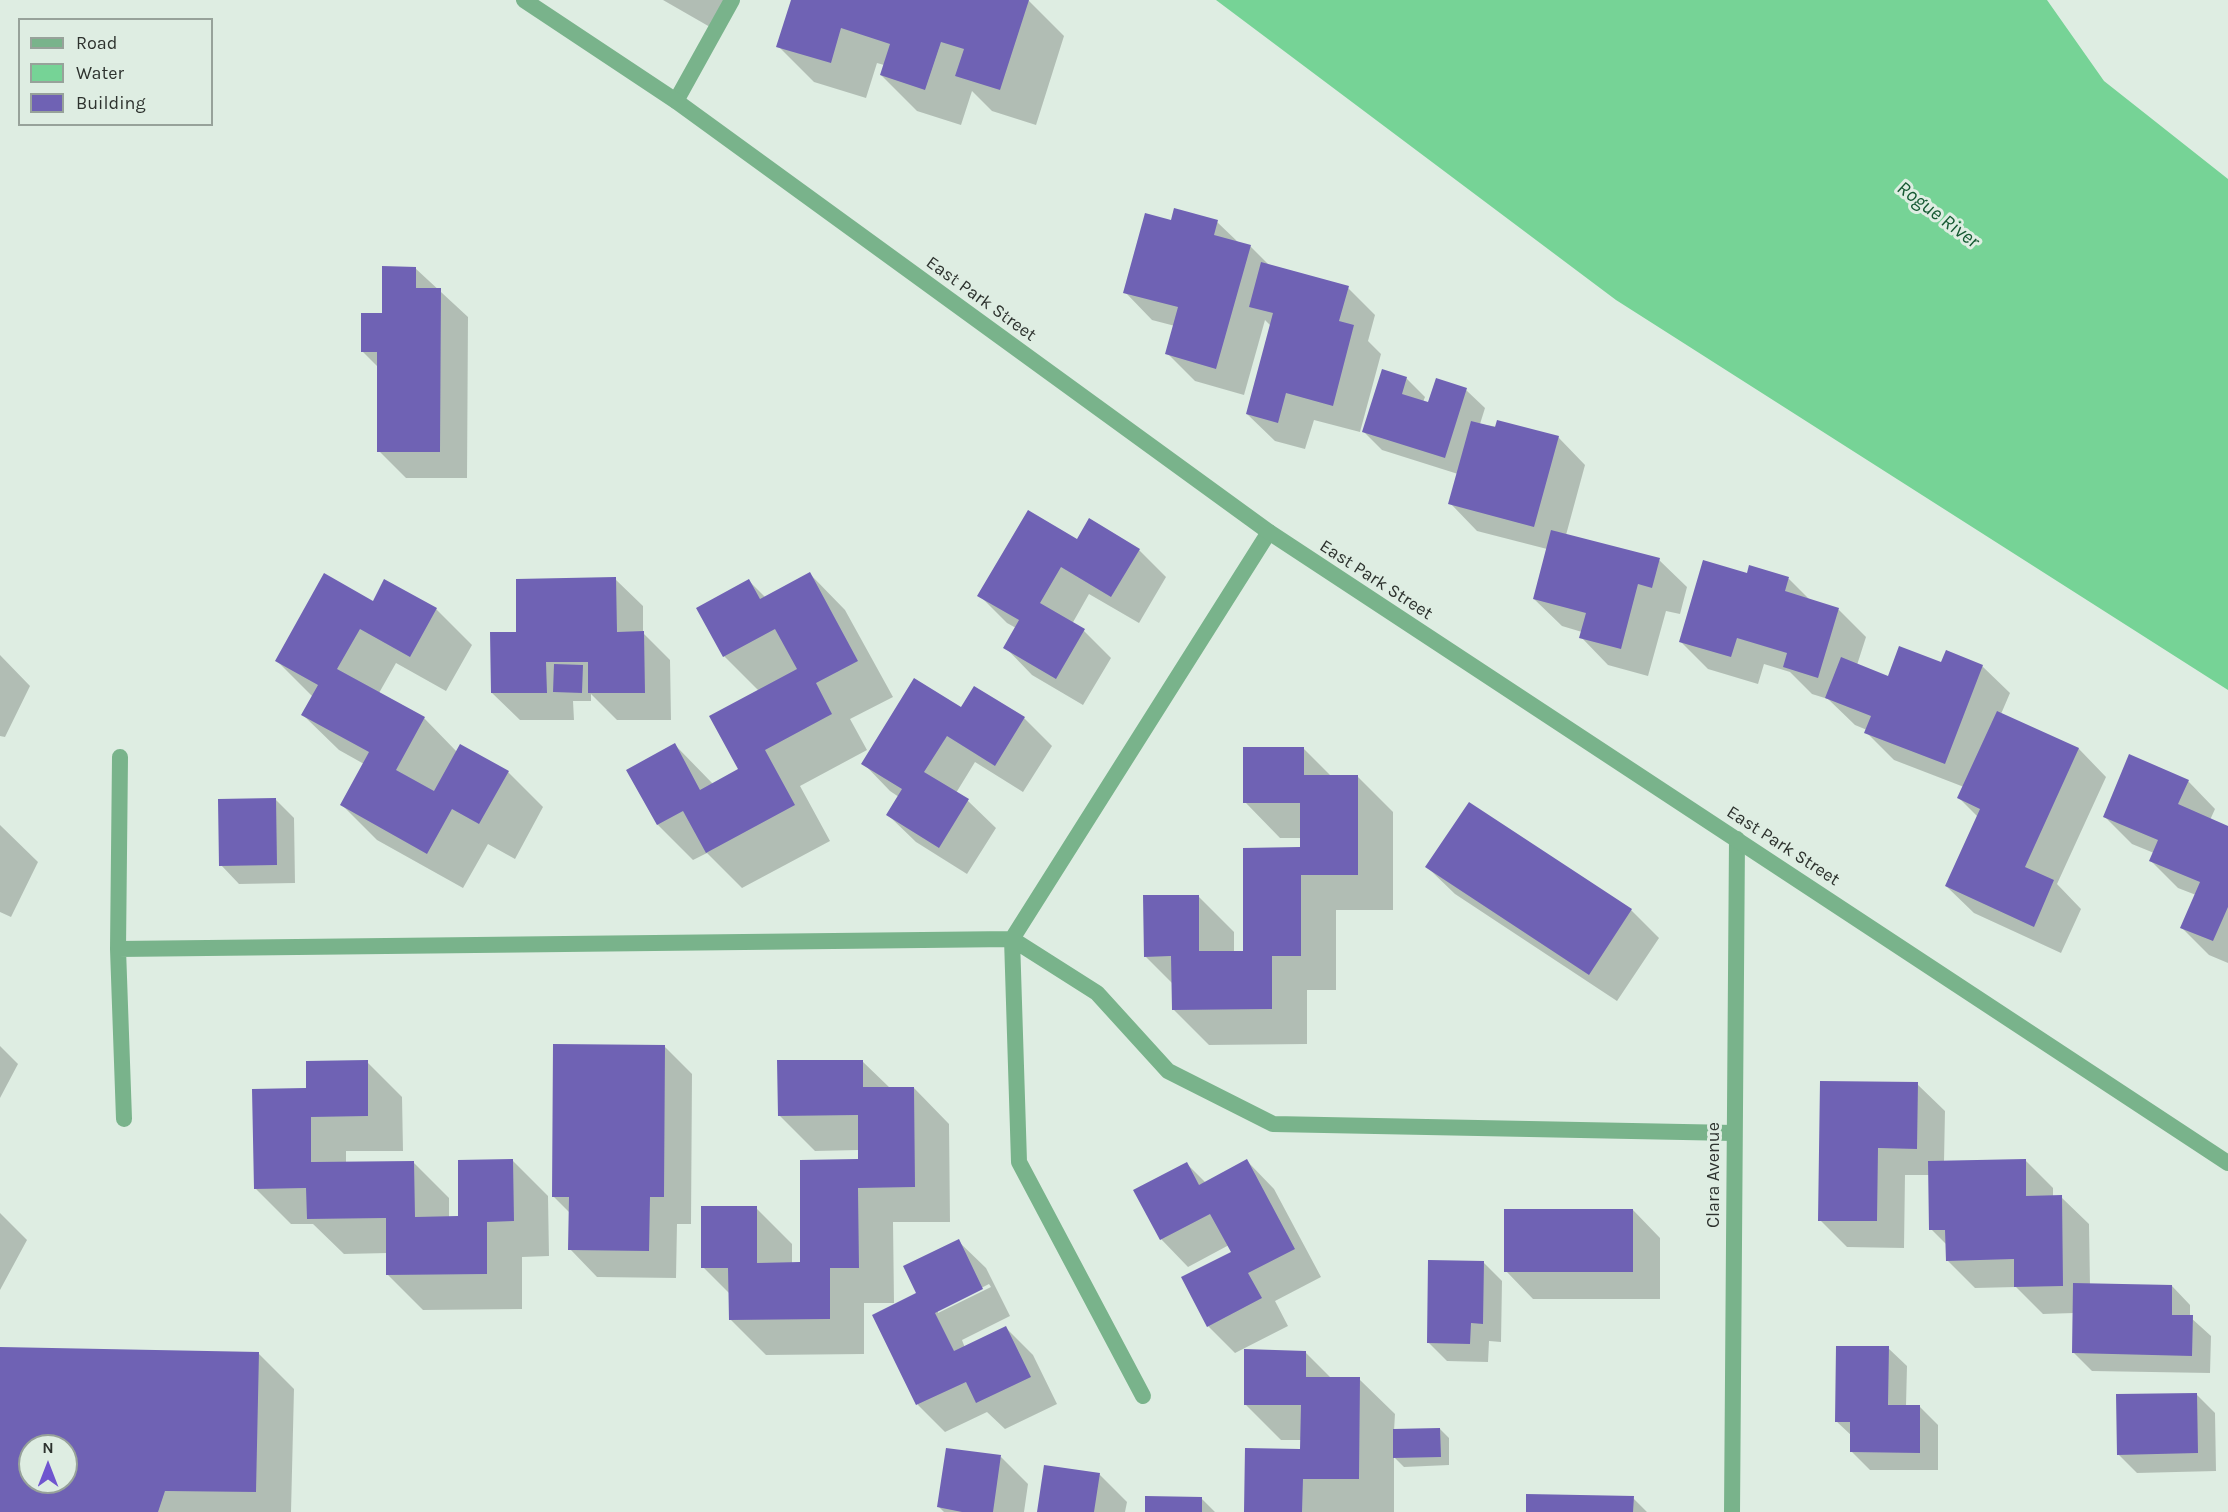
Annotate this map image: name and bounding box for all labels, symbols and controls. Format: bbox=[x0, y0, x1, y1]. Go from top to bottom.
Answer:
legend bbox=[18, 18, 213, 126]
text: Road bbox=[76, 32, 117, 54]
text: Water bbox=[76, 62, 124, 84]
text: Building bbox=[76, 92, 146, 114]
water label: Rogue River bbox=[1892, 176, 1984, 254]
street label: East Park Street bbox=[922, 252, 1040, 346]
street label: East Park Street bbox=[1315, 535, 1437, 625]
street label: East Park Street bbox=[1722, 801, 1844, 891]
street label: Clara Avenue bbox=[1703, 1122, 1725, 1228]
north arrow bbox=[18, 1434, 78, 1494]
text: N bbox=[42, 1438, 54, 1457]

